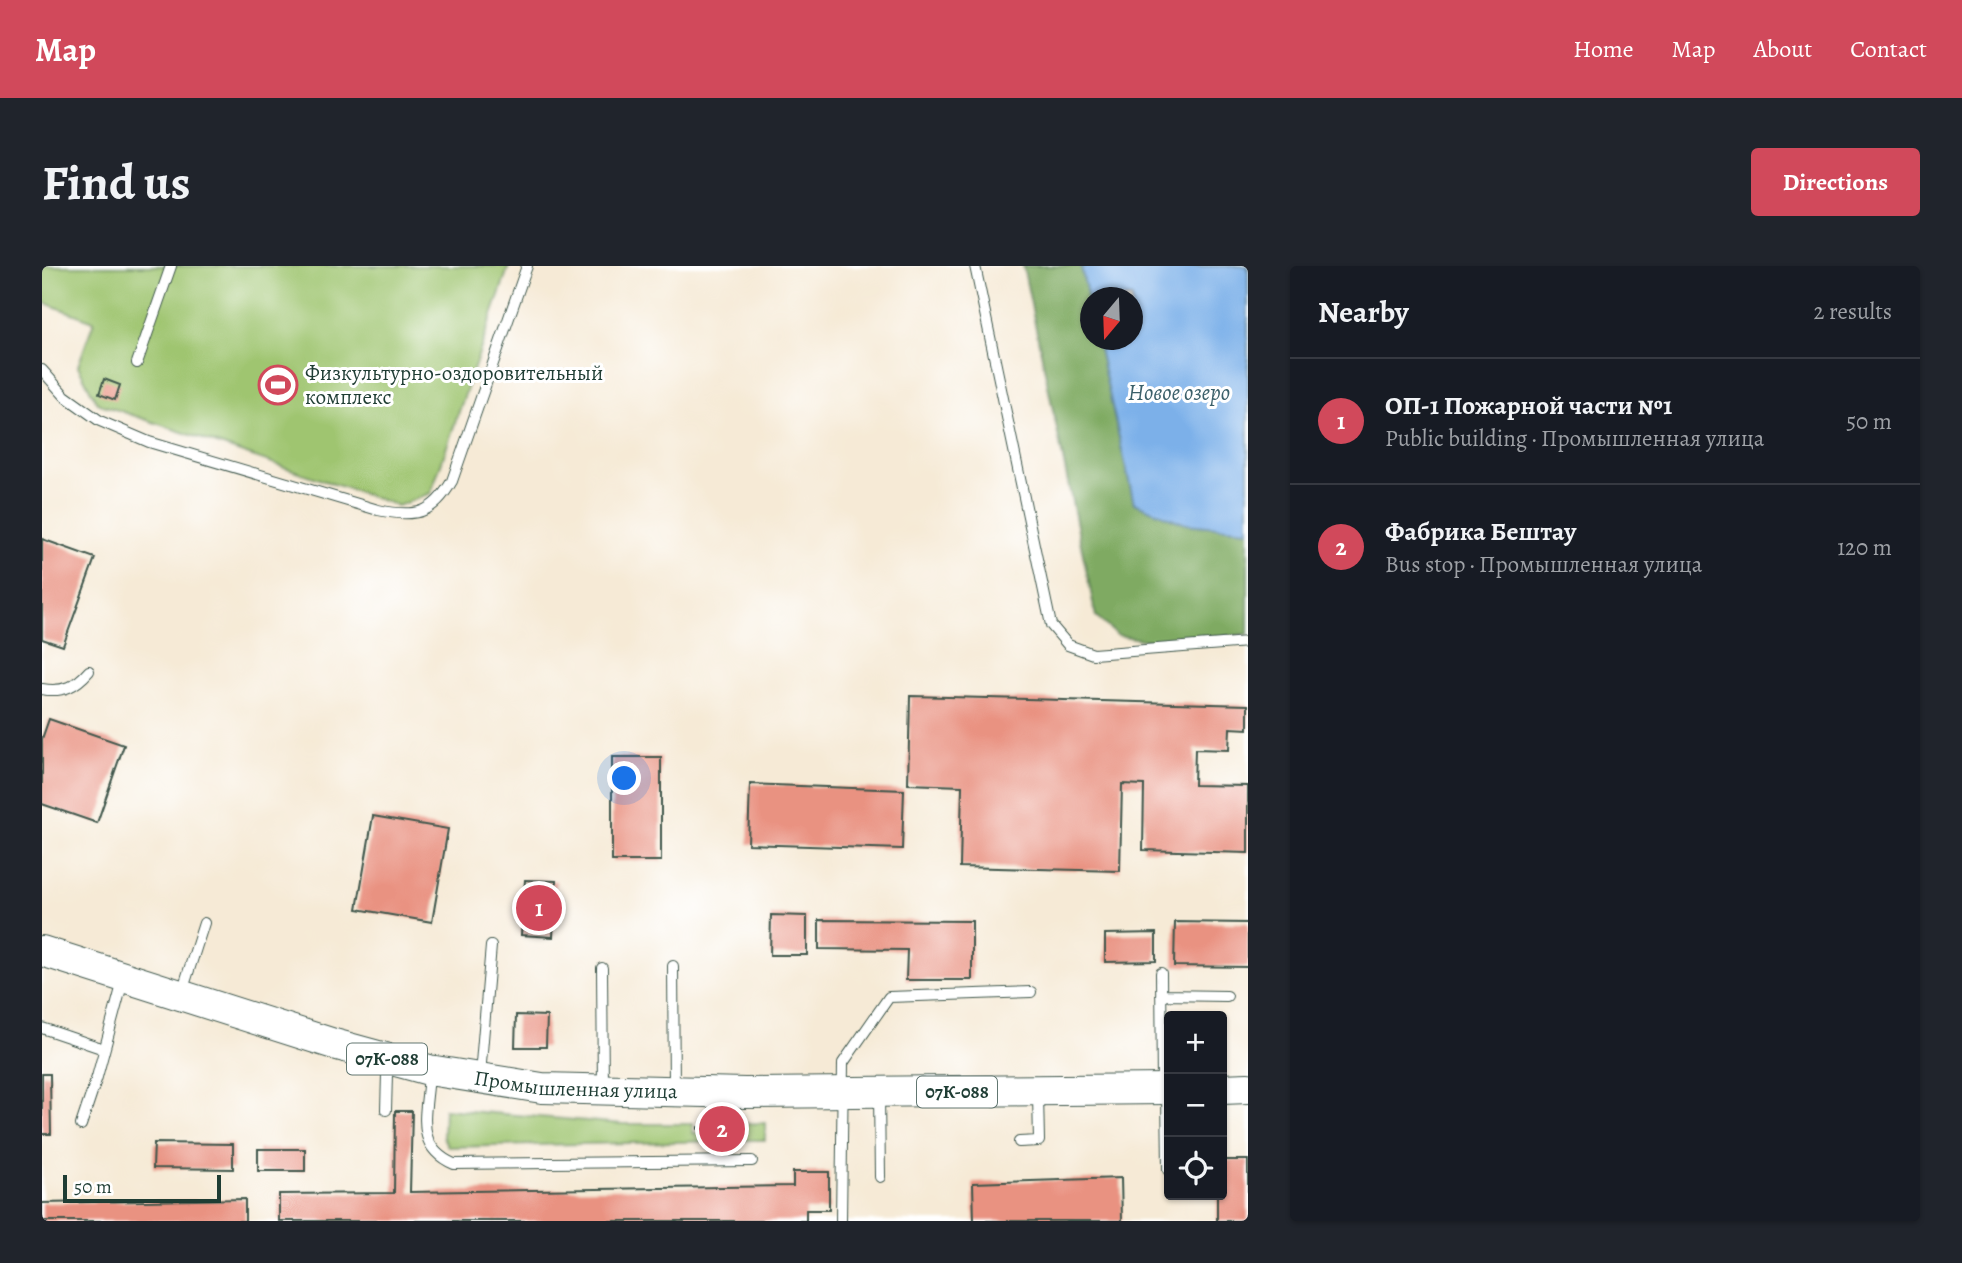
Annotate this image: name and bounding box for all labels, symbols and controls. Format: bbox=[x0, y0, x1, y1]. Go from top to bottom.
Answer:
text: Map bbox=[35, 27, 96, 72]
text: Home bbox=[1573, 33, 1634, 65]
text: Map bbox=[1672, 33, 1716, 65]
text: About bbox=[1754, 33, 1812, 65]
text: Contact bbox=[1850, 33, 1927, 65]
button: Directions bbox=[1751, 148, 1920, 216]
text: Find us bbox=[42, 149, 190, 216]
north arrow bbox=[1080, 287, 1143, 350]
text: Nearby bbox=[1318, 292, 1409, 332]
text: 2 results bbox=[1814, 296, 1892, 327]
place label: Физкультурно-оздоровительный комплекс bbox=[305, 359, 603, 411]
sports icon: Физкультурно-оздоровительный комплекс bbox=[257, 364, 299, 406]
water label: Новое озеро bbox=[1128, 377, 1230, 408]
text: ОП-1 Пожарной части №1 bbox=[1385, 388, 1672, 423]
text: 1 bbox=[1337, 406, 1345, 437]
text: 50 m bbox=[1846, 406, 1892, 437]
text: Public building · Промышленная улица bbox=[1385, 423, 1764, 454]
text: Фабрика Бештау bbox=[1385, 514, 1577, 549]
text: 2 bbox=[1335, 532, 1347, 563]
text: 120 m bbox=[1837, 532, 1892, 563]
text: Bus stop · Промышленная улица bbox=[1385, 549, 1702, 580]
your location bbox=[607, 761, 641, 795]
pin: 1 bbox=[516, 882, 562, 934]
map controls bbox=[1164, 1011, 1227, 1200]
button: + bbox=[1164, 1011, 1227, 1074]
road number: 07К-088 bbox=[347, 1044, 427, 1074]
street label: Промышленная улица bbox=[472, 1063, 678, 1105]
button: − bbox=[1164, 1074, 1227, 1137]
road number: 07К-088 bbox=[917, 1076, 997, 1108]
pin: 2 bbox=[699, 1103, 745, 1155]
button: locate bbox=[1164, 1137, 1227, 1200]
scale bar bbox=[63, 1172, 220, 1204]
text: 50 m bbox=[74, 1174, 112, 1200]

